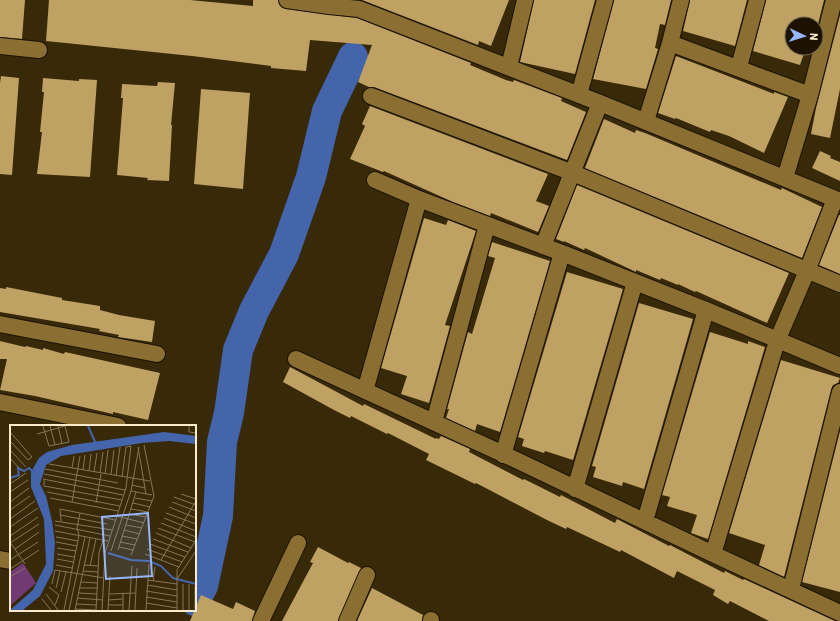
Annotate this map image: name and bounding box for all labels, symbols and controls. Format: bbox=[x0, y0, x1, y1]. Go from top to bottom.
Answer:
north arrow bbox=[784, 16, 824, 56]
text: N bbox=[808, 33, 821, 41]
inset map bbox=[10, 425, 196, 611]

